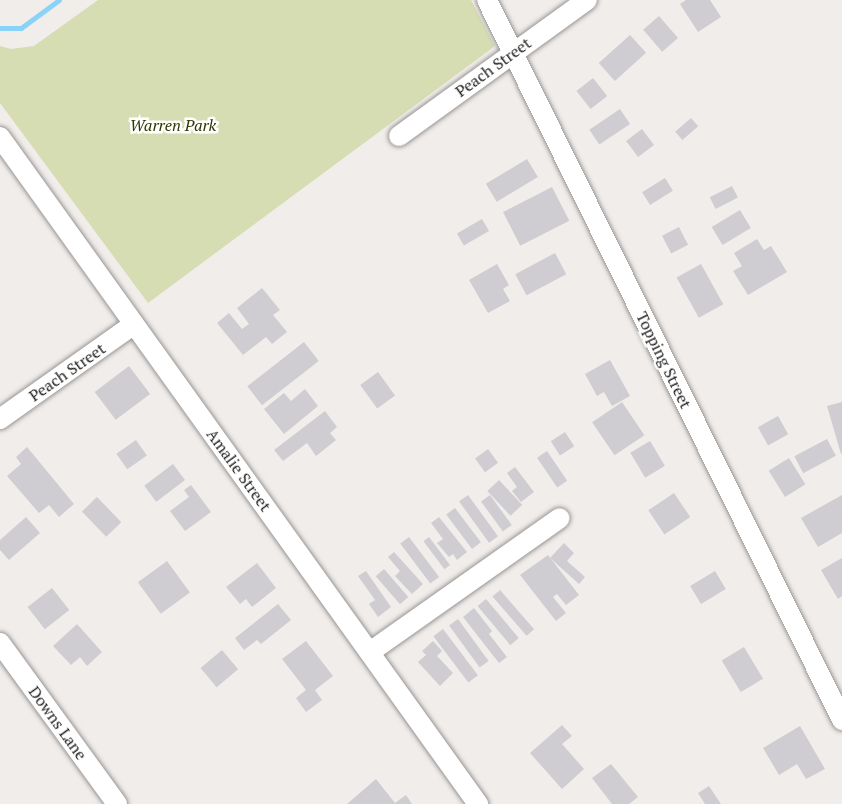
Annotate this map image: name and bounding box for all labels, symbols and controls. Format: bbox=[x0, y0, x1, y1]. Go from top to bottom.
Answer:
street label: Peach Street bbox=[452, 33, 534, 101]
park label: Warren Park bbox=[130, 115, 216, 135]
street label: Topping Street bbox=[632, 309, 696, 411]
street label: Peach Street bbox=[25, 339, 109, 405]
street label: Amalie Street bbox=[203, 425, 275, 515]
street label: Downs Lane bbox=[25, 682, 91, 764]

